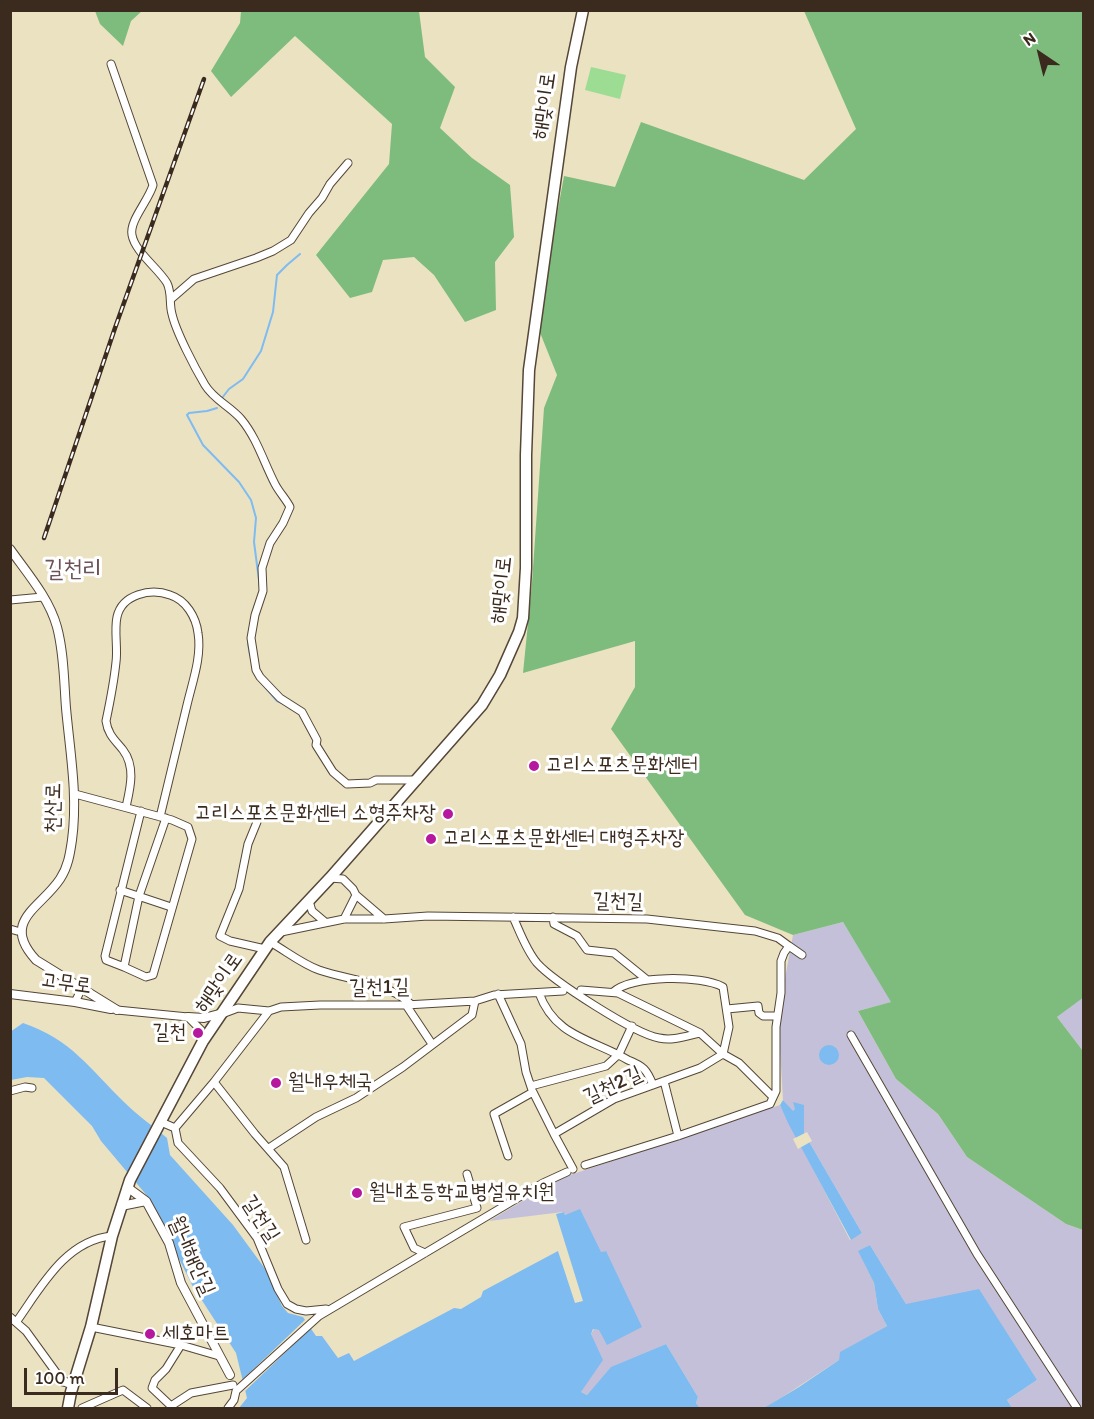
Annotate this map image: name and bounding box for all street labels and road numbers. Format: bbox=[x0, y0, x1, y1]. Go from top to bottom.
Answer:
street label: 해맞이로 bbox=[528, 71, 562, 141]
street label: 해맞이로 bbox=[486, 555, 518, 625]
street label: 천산로 bbox=[41, 782, 67, 834]
street label: 길천길 bbox=[592, 889, 644, 915]
street label: 해맞이로 bbox=[189, 948, 249, 1018]
street label: 고무로 bbox=[39, 968, 93, 1000]
street label: 길천1길 bbox=[349, 975, 409, 1001]
street label: 길천2길 bbox=[580, 1062, 646, 1110]
street label: 길천길 bbox=[236, 1191, 284, 1247]
street label: 월내해안길 bbox=[162, 1212, 220, 1300]

